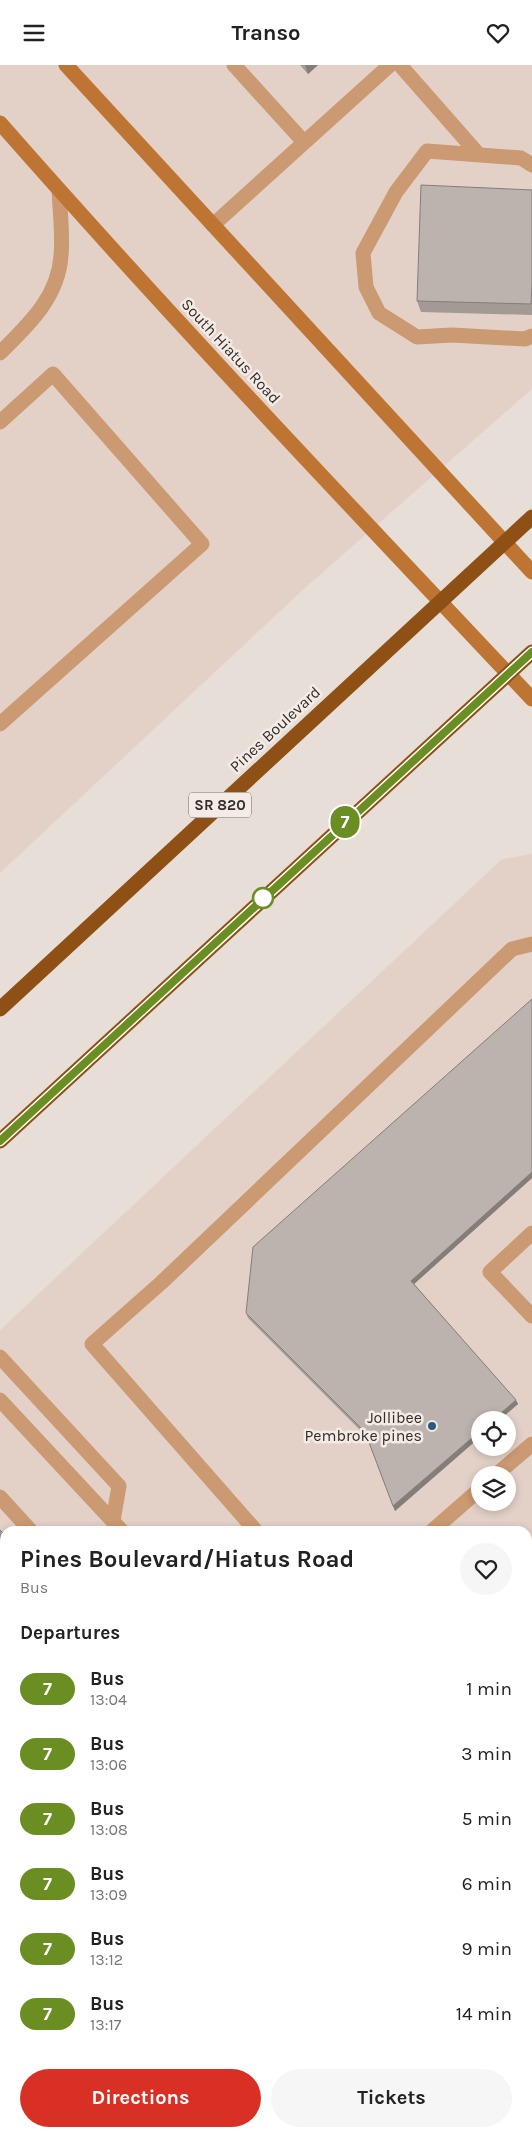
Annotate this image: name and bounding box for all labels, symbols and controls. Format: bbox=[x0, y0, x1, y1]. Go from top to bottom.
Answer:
icon: menu bbox=[20, 19, 48, 47]
icon: heart bbox=[484, 19, 512, 47]
text: Transo bbox=[231, 20, 301, 46]
street label: South Hiatus Road bbox=[177, 295, 285, 407]
street label: Pines Boulevard bbox=[226, 682, 324, 776]
road number: SR 820 bbox=[189, 793, 251, 817]
line badge: 7 bbox=[329, 806, 361, 838]
text: 7 bbox=[341, 811, 349, 833]
unlabelled marker bbox=[252, 887, 274, 909]
place label: Jollibee Pembroke pines bbox=[305, 1408, 422, 1445]
map controls bbox=[471, 1411, 516, 1511]
button: locate bbox=[471, 1411, 516, 1456]
marker: Jollibee Pembroke pines bbox=[426, 1420, 438, 1432]
button: layers bbox=[471, 1466, 516, 1511]
button: heart bbox=[460, 1543, 512, 1595]
text: Pines Boulevard/Hiatus Road bbox=[20, 1545, 354, 1573]
text: Bus bbox=[20, 1578, 48, 1597]
text: Departures bbox=[20, 1622, 120, 1644]
text: Bus bbox=[90, 1668, 124, 1690]
text: 7 bbox=[43, 1678, 52, 1700]
text: 1 min bbox=[466, 1678, 512, 1700]
text: 13:04 bbox=[90, 1690, 127, 1709]
text: Bus bbox=[90, 1733, 124, 1755]
text: 7 bbox=[43, 1743, 52, 1765]
text: 3 min bbox=[461, 1743, 512, 1765]
text: 13:06 bbox=[90, 1755, 127, 1774]
text: Bus bbox=[90, 1798, 124, 1820]
text: 7 bbox=[43, 1808, 52, 1830]
text: 5 min bbox=[462, 1808, 512, 1830]
text: 13:08 bbox=[90, 1820, 128, 1839]
text: Bus bbox=[90, 1863, 124, 1885]
text: 7 bbox=[43, 1873, 52, 1895]
text: 6 min bbox=[462, 1873, 512, 1895]
text: 13:09 bbox=[90, 1885, 127, 1904]
text: Bus bbox=[90, 1928, 124, 1950]
text: 7 bbox=[43, 1938, 52, 1960]
text: 9 min bbox=[462, 1938, 512, 1960]
text: 13:12 bbox=[90, 1950, 123, 1969]
text: Bus bbox=[90, 1993, 124, 2015]
text: 7 bbox=[43, 2003, 52, 2025]
text: 14 min bbox=[456, 2003, 512, 2025]
text: 13:17 bbox=[90, 2015, 121, 2034]
button: Directions bbox=[20, 2069, 261, 2127]
button: Tickets bbox=[271, 2069, 512, 2127]

